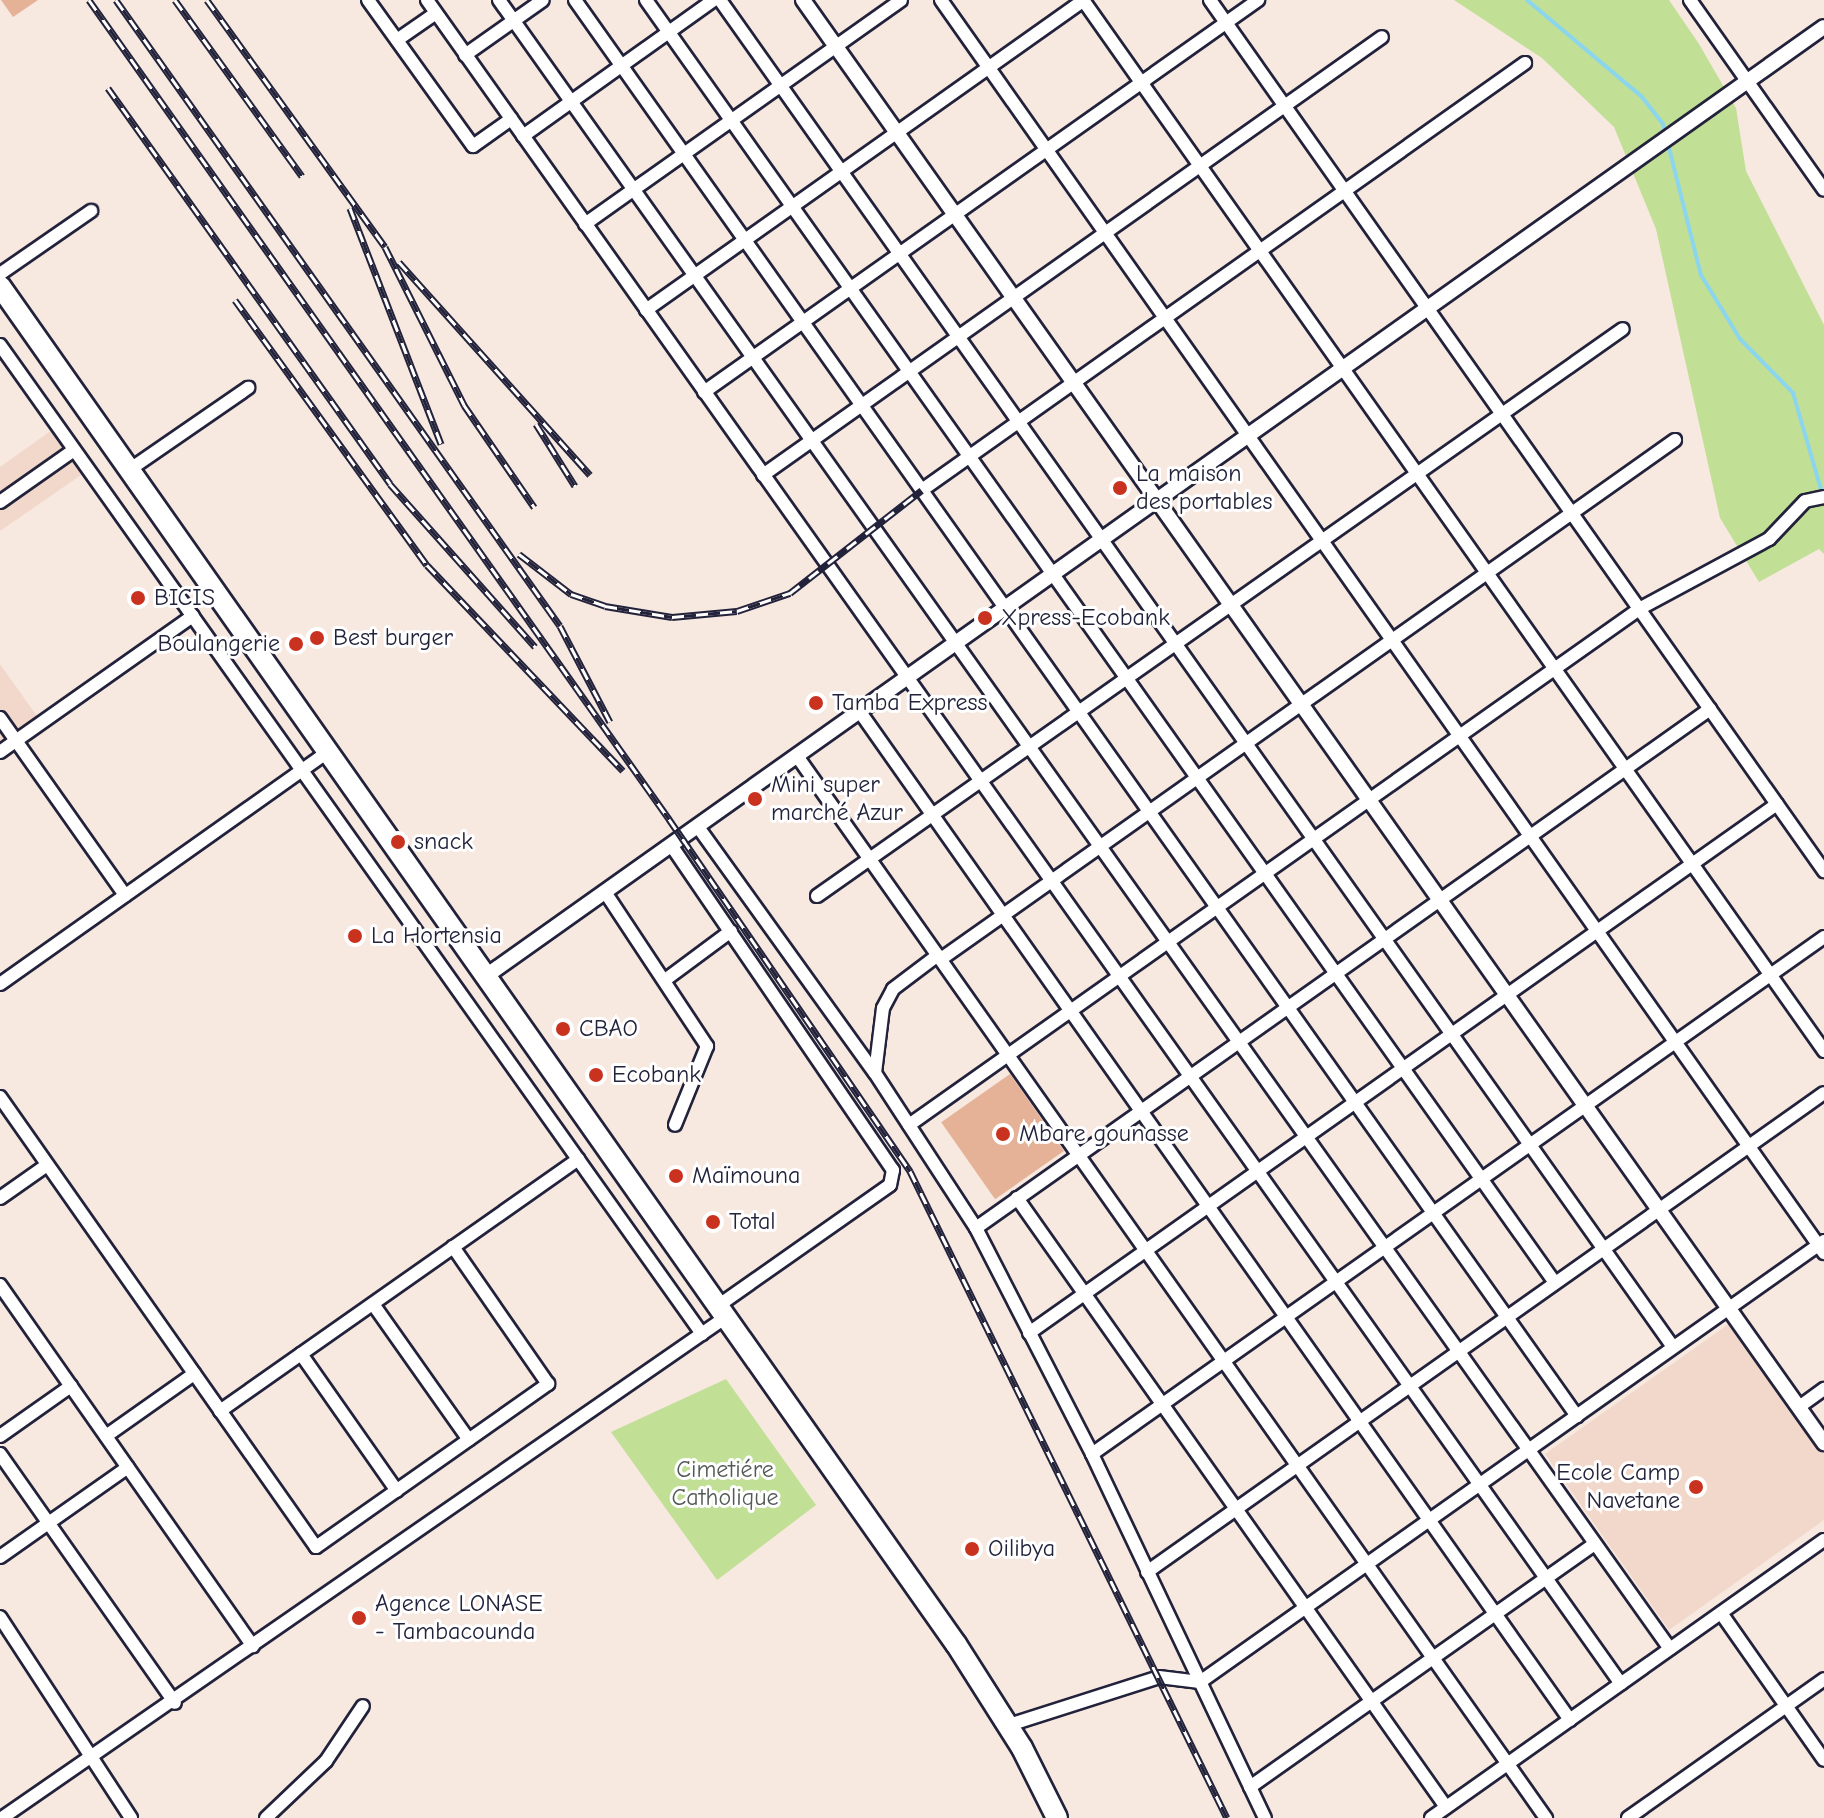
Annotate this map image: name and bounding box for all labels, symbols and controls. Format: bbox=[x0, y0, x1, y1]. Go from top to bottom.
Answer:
place label: La maison des portables bbox=[1136, 460, 1272, 516]
marker: La maison des portables bbox=[1111, 479, 1129, 497]
place label: BICIS bbox=[154, 584, 215, 612]
marker: BICIS bbox=[129, 589, 147, 607]
place label: Xpress-Ecobank bbox=[1001, 604, 1170, 632]
marker: Xpress-Ecobank bbox=[976, 609, 994, 627]
place label: Best burger bbox=[333, 624, 453, 652]
marker: Best burger bbox=[308, 629, 326, 647]
place label: Boulangerie bbox=[158, 630, 280, 658]
marker: Boulangerie bbox=[287, 635, 305, 653]
place label: Tamba Express bbox=[832, 689, 987, 717]
marker: Tamba Express bbox=[807, 694, 825, 712]
place label: Mini super marché Azur bbox=[771, 771, 903, 827]
marker: Mini super marché Azur bbox=[746, 790, 764, 808]
place label: snack bbox=[414, 828, 473, 856]
marker: snack bbox=[389, 833, 407, 851]
place label: La Hortensia bbox=[371, 922, 502, 950]
marker: La Hortensia bbox=[346, 927, 364, 945]
place label: CBAO bbox=[579, 1015, 638, 1043]
marker: CBAO bbox=[554, 1020, 572, 1038]
place label: Ecobank bbox=[612, 1061, 701, 1089]
marker: Ecobank bbox=[587, 1066, 605, 1084]
place label: Mbare gounasse bbox=[1019, 1120, 1189, 1148]
marker: Mbare gounasse bbox=[994, 1125, 1012, 1143]
place label: Maïmouna bbox=[692, 1162, 800, 1190]
marker: Maïmouna bbox=[667, 1167, 685, 1185]
place label: Total bbox=[729, 1208, 776, 1236]
marker: Total bbox=[704, 1213, 722, 1231]
park label: Cimetiére Catholique bbox=[672, 1456, 778, 1512]
place label: Ecole Camp Navetane bbox=[1556, 1459, 1680, 1515]
marker: Ecole Camp Navetane bbox=[1687, 1478, 1705, 1496]
place label: Oilibya bbox=[988, 1535, 1055, 1563]
marker: Oilibya bbox=[963, 1540, 981, 1558]
place label: Agence LONASE - Tambacounda bbox=[375, 1590, 543, 1646]
marker: Agence LONASE - Tambacounda bbox=[350, 1609, 368, 1627]

